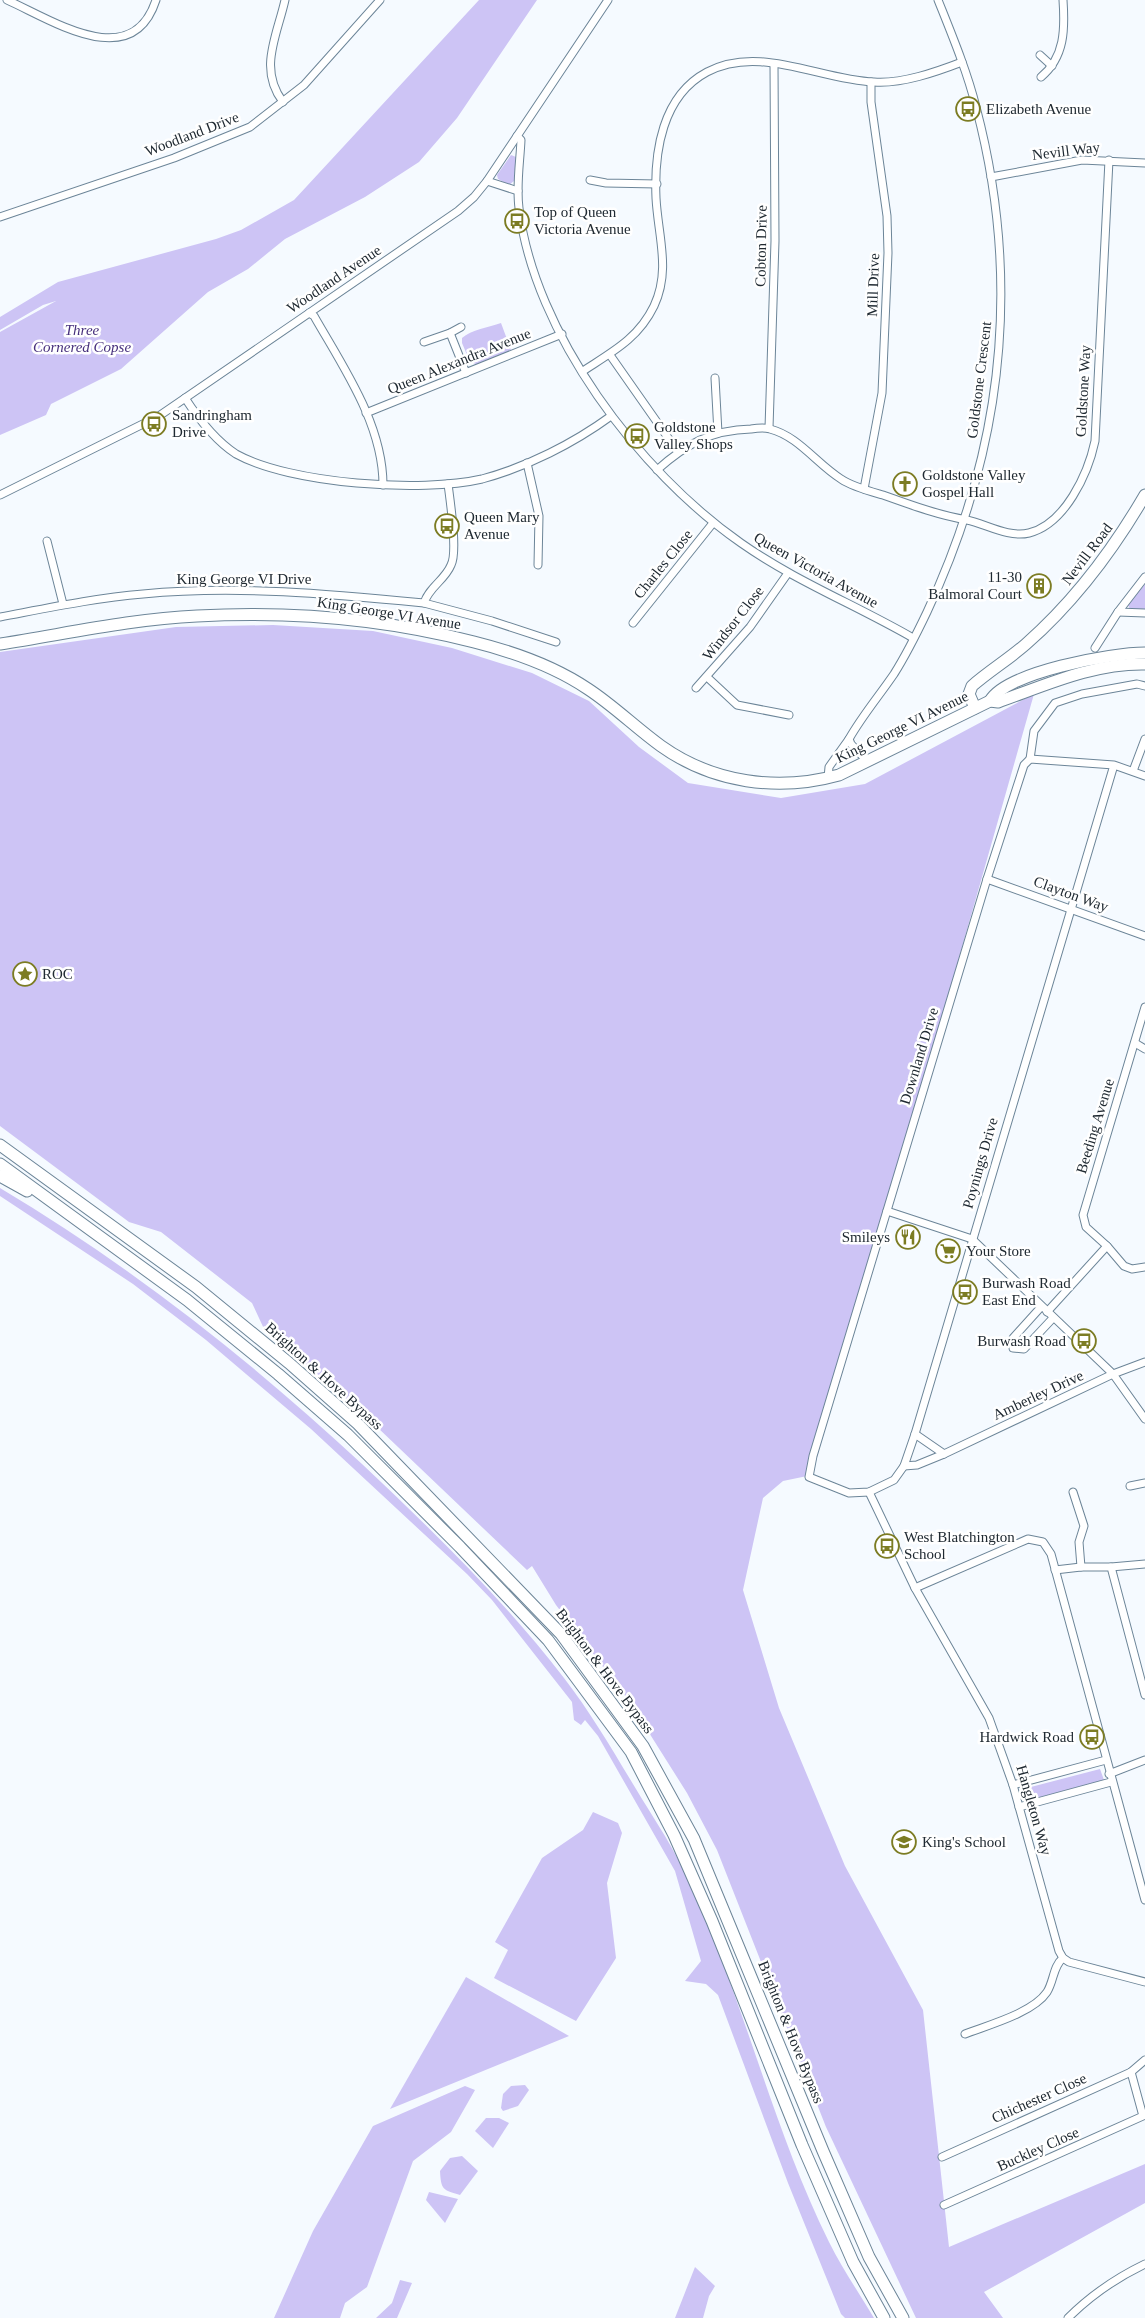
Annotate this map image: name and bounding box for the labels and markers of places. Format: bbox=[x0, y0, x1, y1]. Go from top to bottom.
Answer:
bus stop icon: Elizabeth Avenue bbox=[955, 96, 981, 122]
place label: Elizabeth Avenue bbox=[986, 101, 1091, 117]
place label: Top of Queen Victoria Avenue bbox=[534, 204, 631, 237]
bus stop icon: Top of Queen Victoria Avenue bbox=[504, 208, 530, 234]
place label: Sandringham Drive bbox=[172, 407, 252, 440]
bus stop icon: Sandringham Drive bbox=[141, 411, 167, 437]
place label: Goldstone Valley Shops bbox=[654, 419, 733, 452]
bus stop icon: Goldstone Valley Shops bbox=[624, 423, 650, 449]
place label: Goldstone Valley Gospel Hall bbox=[922, 467, 1026, 500]
church icon: Goldstone Valley Gospel Hall bbox=[892, 471, 918, 497]
place label: Queen Mary Avenue bbox=[464, 509, 540, 542]
bus stop icon: Queen Mary Avenue bbox=[434, 513, 460, 539]
place label: 11-30 Balmoral Court bbox=[928, 569, 1023, 602]
building icon: 11-30 Balmoral Court bbox=[1026, 573, 1052, 599]
place icon: ROC bbox=[12, 961, 38, 987]
place label: ROC bbox=[42, 966, 73, 982]
restaurant icon: Smileys bbox=[895, 1224, 921, 1250]
place label: Smileys bbox=[842, 1229, 890, 1245]
supermarket icon: Your Store bbox=[935, 1238, 961, 1264]
place label: Your Store bbox=[966, 1243, 1031, 1259]
place label: Burwash Road East End bbox=[982, 1275, 1071, 1308]
bus stop icon: Burwash Road East End bbox=[952, 1279, 978, 1305]
bus stop icon: Burwash Road bbox=[1071, 1328, 1097, 1354]
place label: Burwash Road bbox=[977, 1333, 1066, 1349]
place label: West Blatchington School bbox=[904, 1529, 1015, 1562]
bus stop icon: West Blatchington School bbox=[874, 1533, 900, 1559]
bus stop icon: Hardwick Road bbox=[1079, 1724, 1105, 1750]
place label: Hardwick Road bbox=[979, 1729, 1074, 1745]
school or university icon: King's School bbox=[891, 1829, 917, 1855]
place label: King's School bbox=[922, 1834, 1006, 1850]

